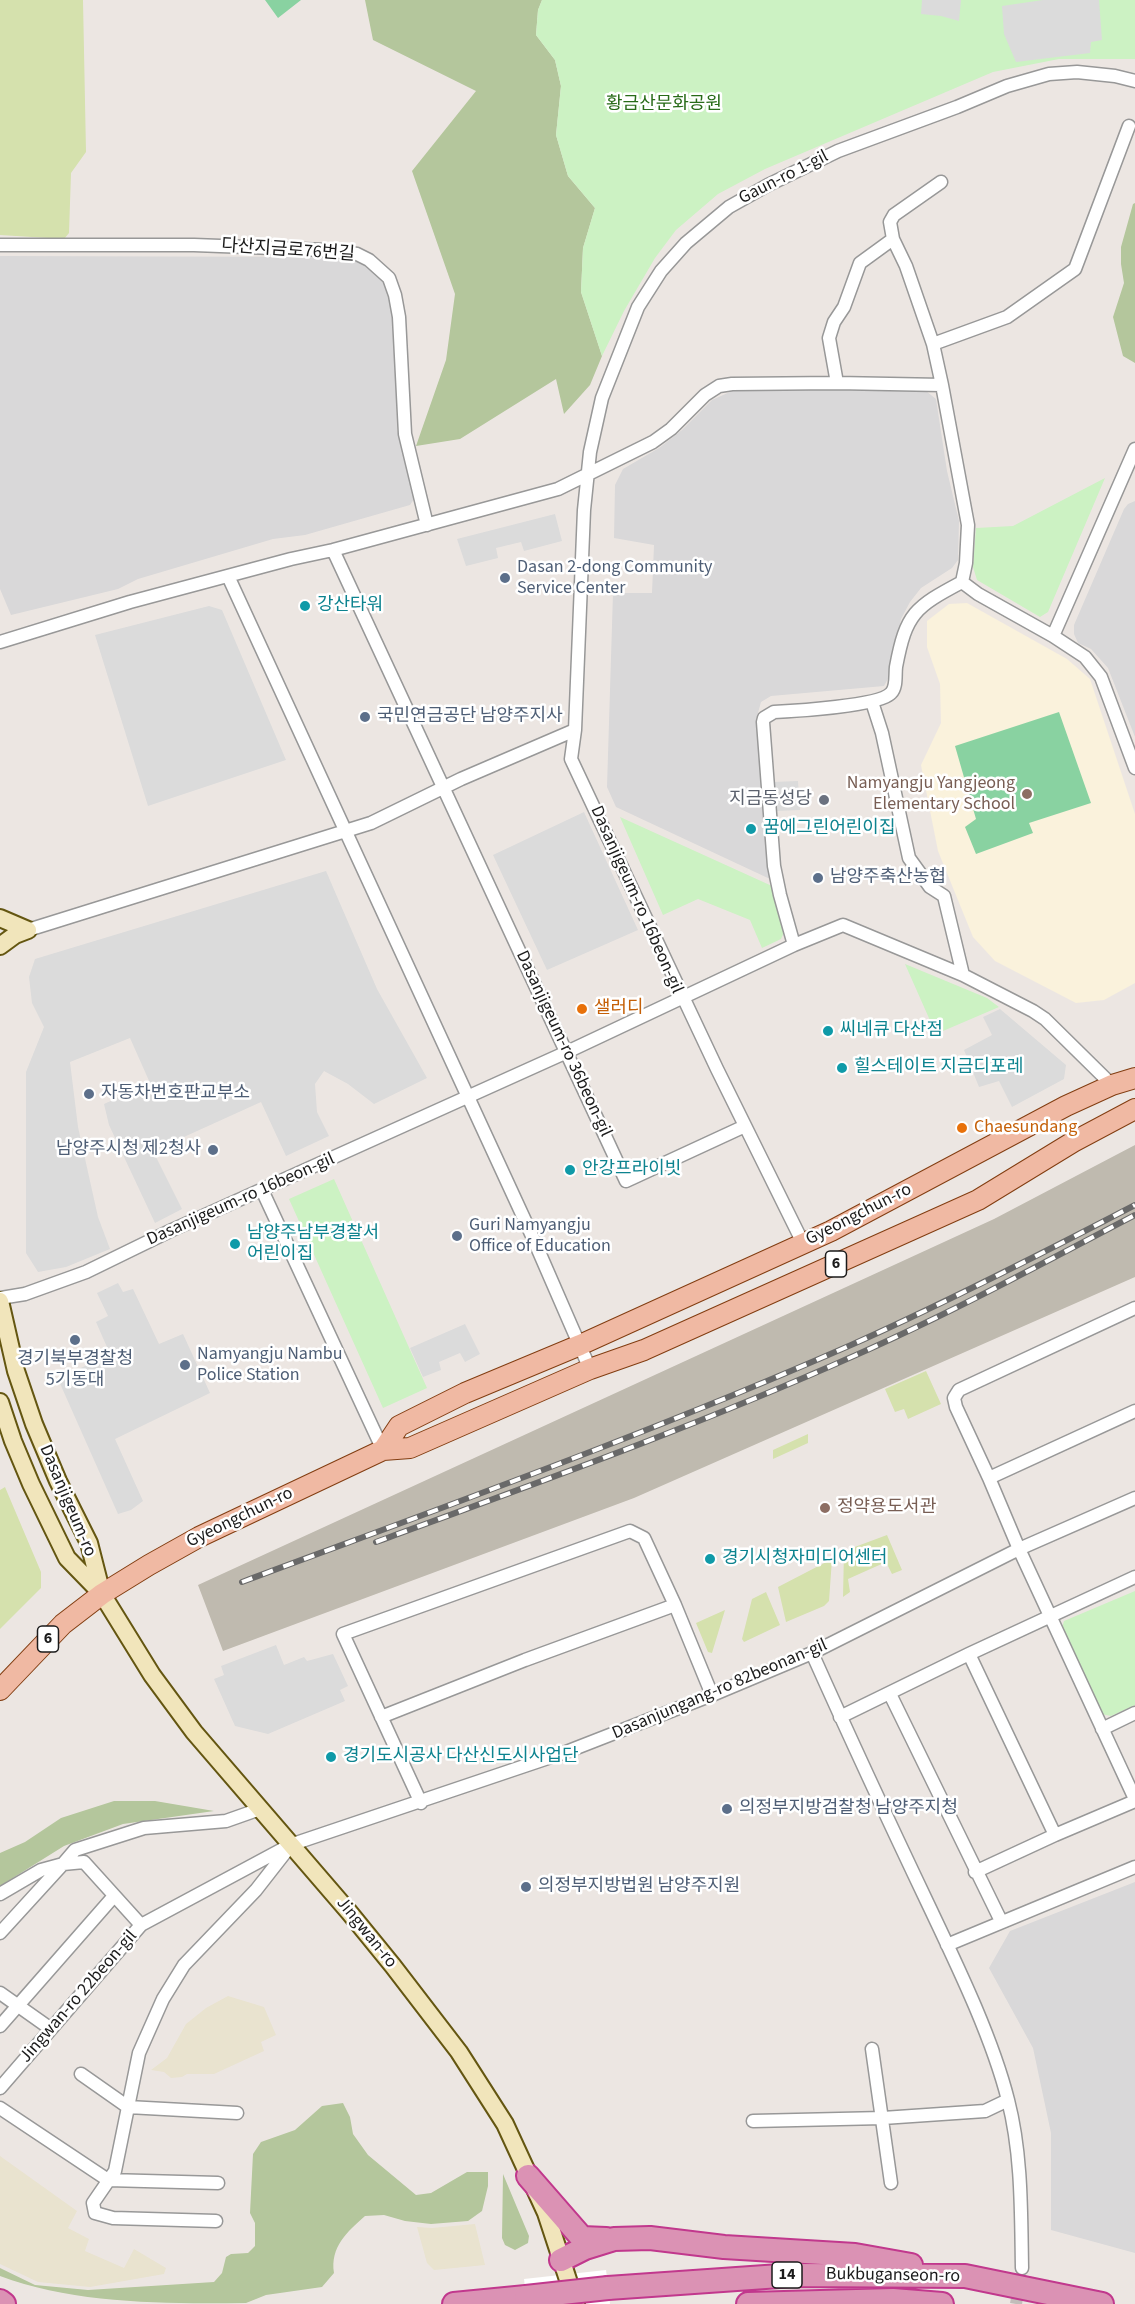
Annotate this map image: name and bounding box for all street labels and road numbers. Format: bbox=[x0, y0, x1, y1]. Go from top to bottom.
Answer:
street label: Gaun-ro 1-gil bbox=[736, 146, 832, 210]
street label: 다산지금로76번길 bbox=[221, 236, 355, 266]
street label: Dasanjigeum-ro 16beon-gil bbox=[585, 803, 687, 997]
street label: Dasanjigeum-ro 36beon-gil bbox=[510, 947, 616, 1141]
street label: Dasanjigeum-ro 16beon-gil bbox=[144, 1149, 338, 1251]
street label: Gyeongchun-ro bbox=[802, 1179, 916, 1251]
road number: 6 bbox=[826, 1251, 846, 1277]
street label: Dasanjigeum-ro bbox=[34, 1442, 100, 1560]
street label: Gyeongchun-ro bbox=[183, 1483, 297, 1553]
road number: 6 bbox=[38, 1626, 58, 1652]
street label: Dasanjungang-ro 82beonan-gil bbox=[609, 1635, 831, 1745]
street label: Jingwan-ro bbox=[331, 1893, 401, 1973]
street label: Jingwan-ro 22beon-gil bbox=[16, 1926, 142, 2068]
road number: 14 bbox=[772, 2262, 802, 2288]
street label: Bukbuganseon-ro bbox=[826, 2264, 960, 2288]

